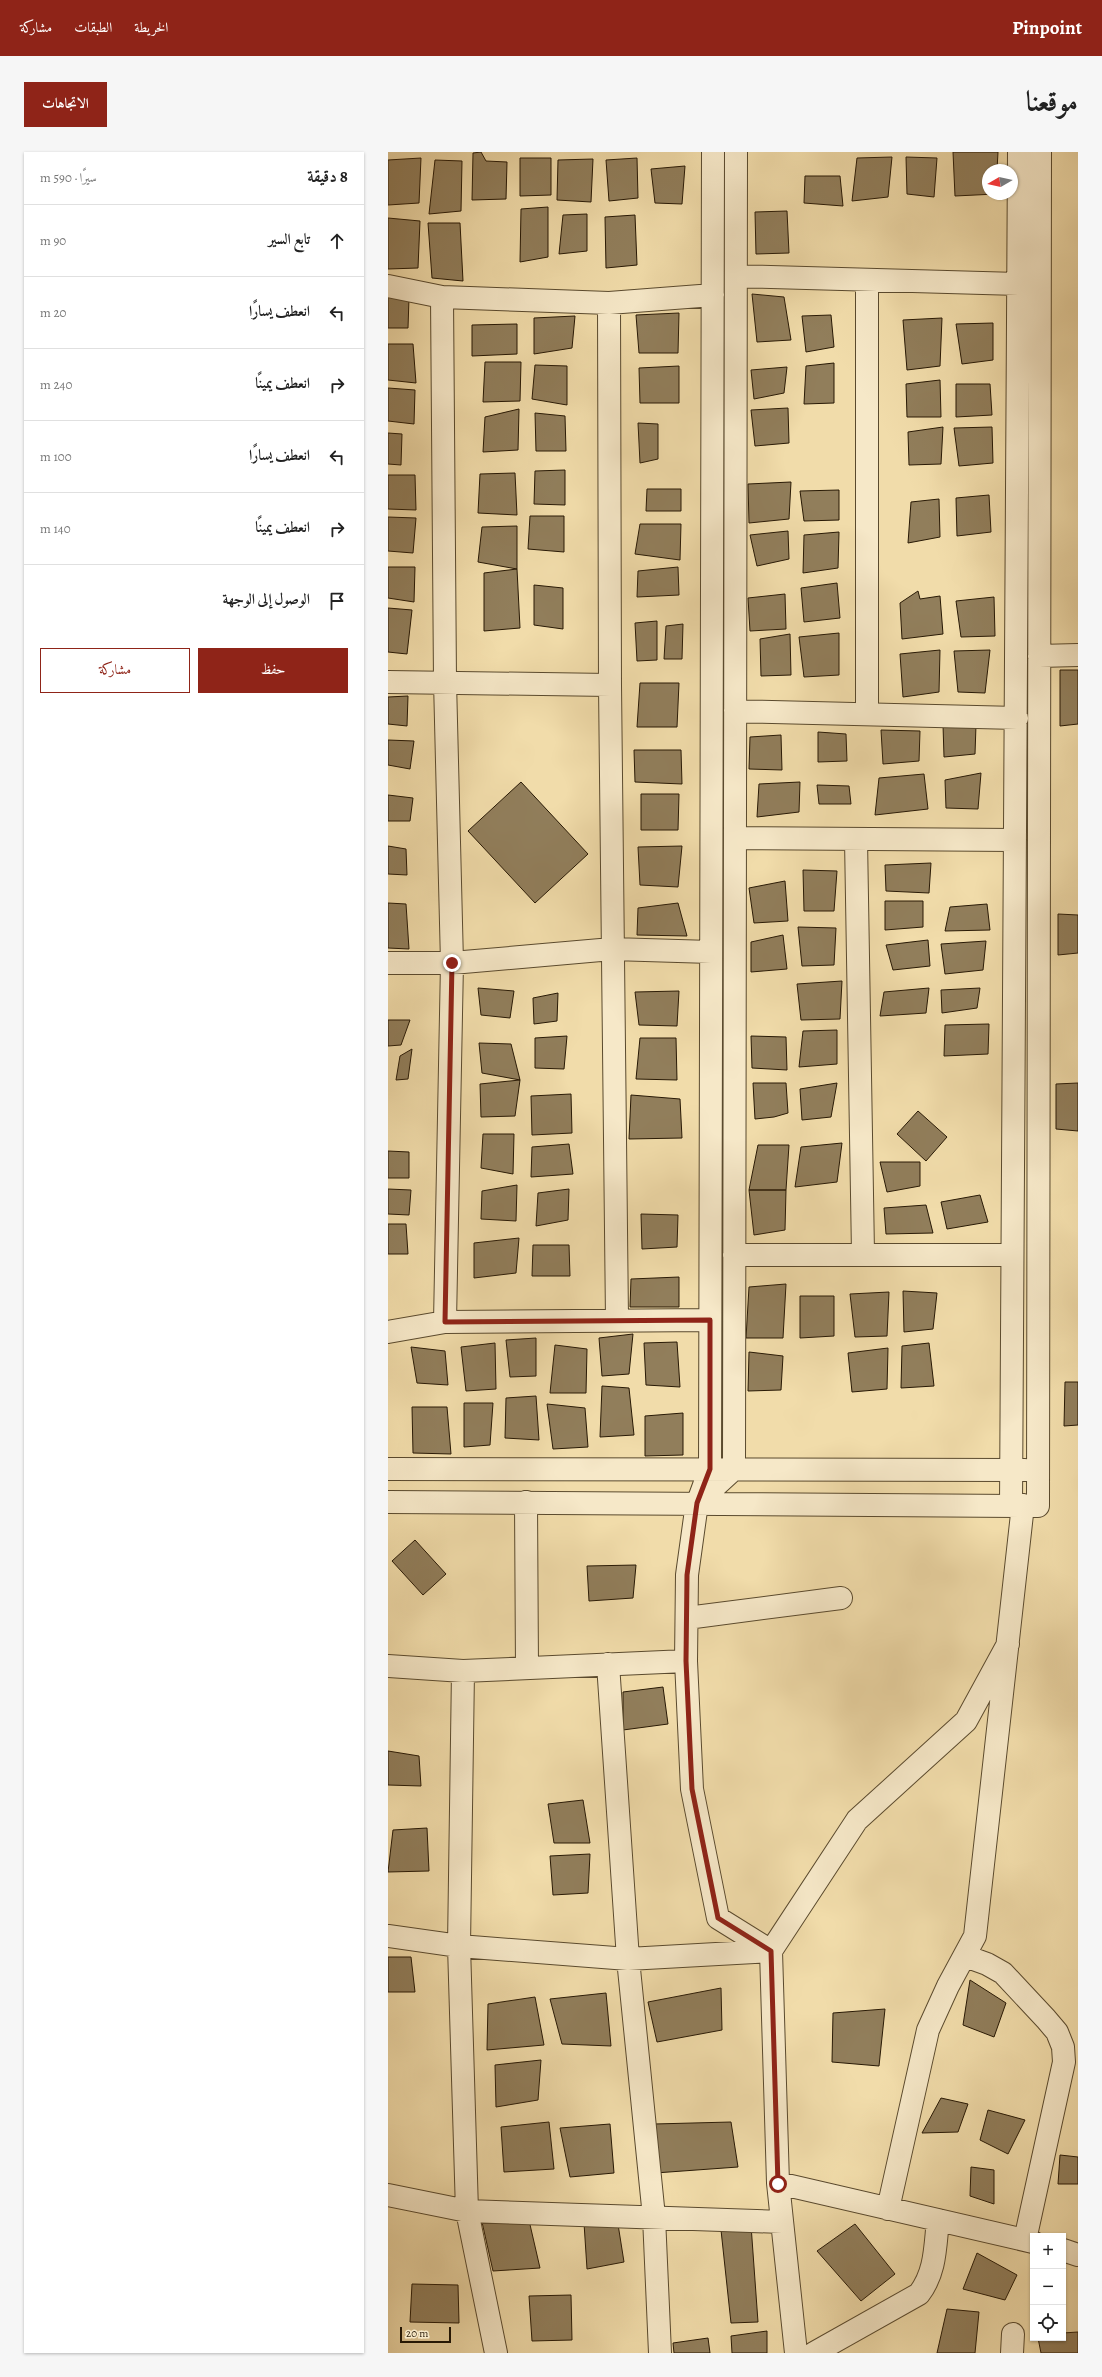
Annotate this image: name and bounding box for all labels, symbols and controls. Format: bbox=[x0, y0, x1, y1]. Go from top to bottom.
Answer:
text: Pinpoint bbox=[1012, 15, 1082, 41]
text: مشاركة bbox=[20, 18, 52, 37]
text: الطبقات bbox=[74, 18, 112, 37]
text: الخريطة bbox=[134, 18, 168, 37]
button: الاتجاهات bbox=[24, 82, 107, 127]
text: موقعنا bbox=[1026, 83, 1078, 121]
north arrow bbox=[982, 164, 1018, 200]
text: 8 دقيقة bbox=[307, 165, 348, 188]
text: سيرًا · 590 m bbox=[40, 169, 97, 186]
text: تابع السير bbox=[268, 229, 310, 249]
icon: ahead bbox=[326, 230, 348, 252]
text: 90 m bbox=[40, 232, 66, 249]
text: انعطف يسارًا bbox=[249, 301, 310, 321]
icon: left bbox=[326, 302, 348, 324]
text: 20 m bbox=[40, 304, 67, 321]
text: انعطف يمينًا bbox=[255, 373, 310, 393]
icon: right bbox=[326, 374, 348, 396]
text: 240 m bbox=[40, 376, 72, 393]
text: انعطف يسارًا bbox=[249, 445, 310, 465]
icon: left bbox=[326, 446, 348, 468]
text: 100 m bbox=[40, 448, 72, 465]
text: انعطف يمينًا bbox=[255, 517, 310, 537]
icon: right bbox=[326, 518, 348, 540]
text: 140 m bbox=[40, 520, 71, 537]
text: الوصول إلى الوجهة bbox=[223, 589, 310, 609]
icon: arrive bbox=[326, 590, 348, 612]
button: مشاركة bbox=[40, 648, 190, 693]
button: حفظ bbox=[198, 648, 348, 693]
route end bbox=[443, 954, 461, 972]
route start bbox=[769, 2175, 787, 2193]
map controls bbox=[1030, 2233, 1066, 2341]
button: + bbox=[1030, 2233, 1066, 2269]
button: − bbox=[1030, 2269, 1066, 2305]
button: locate bbox=[1030, 2305, 1066, 2341]
scale bar bbox=[400, 2325, 451, 2344]
text: 20 m bbox=[406, 2326, 428, 2341]

